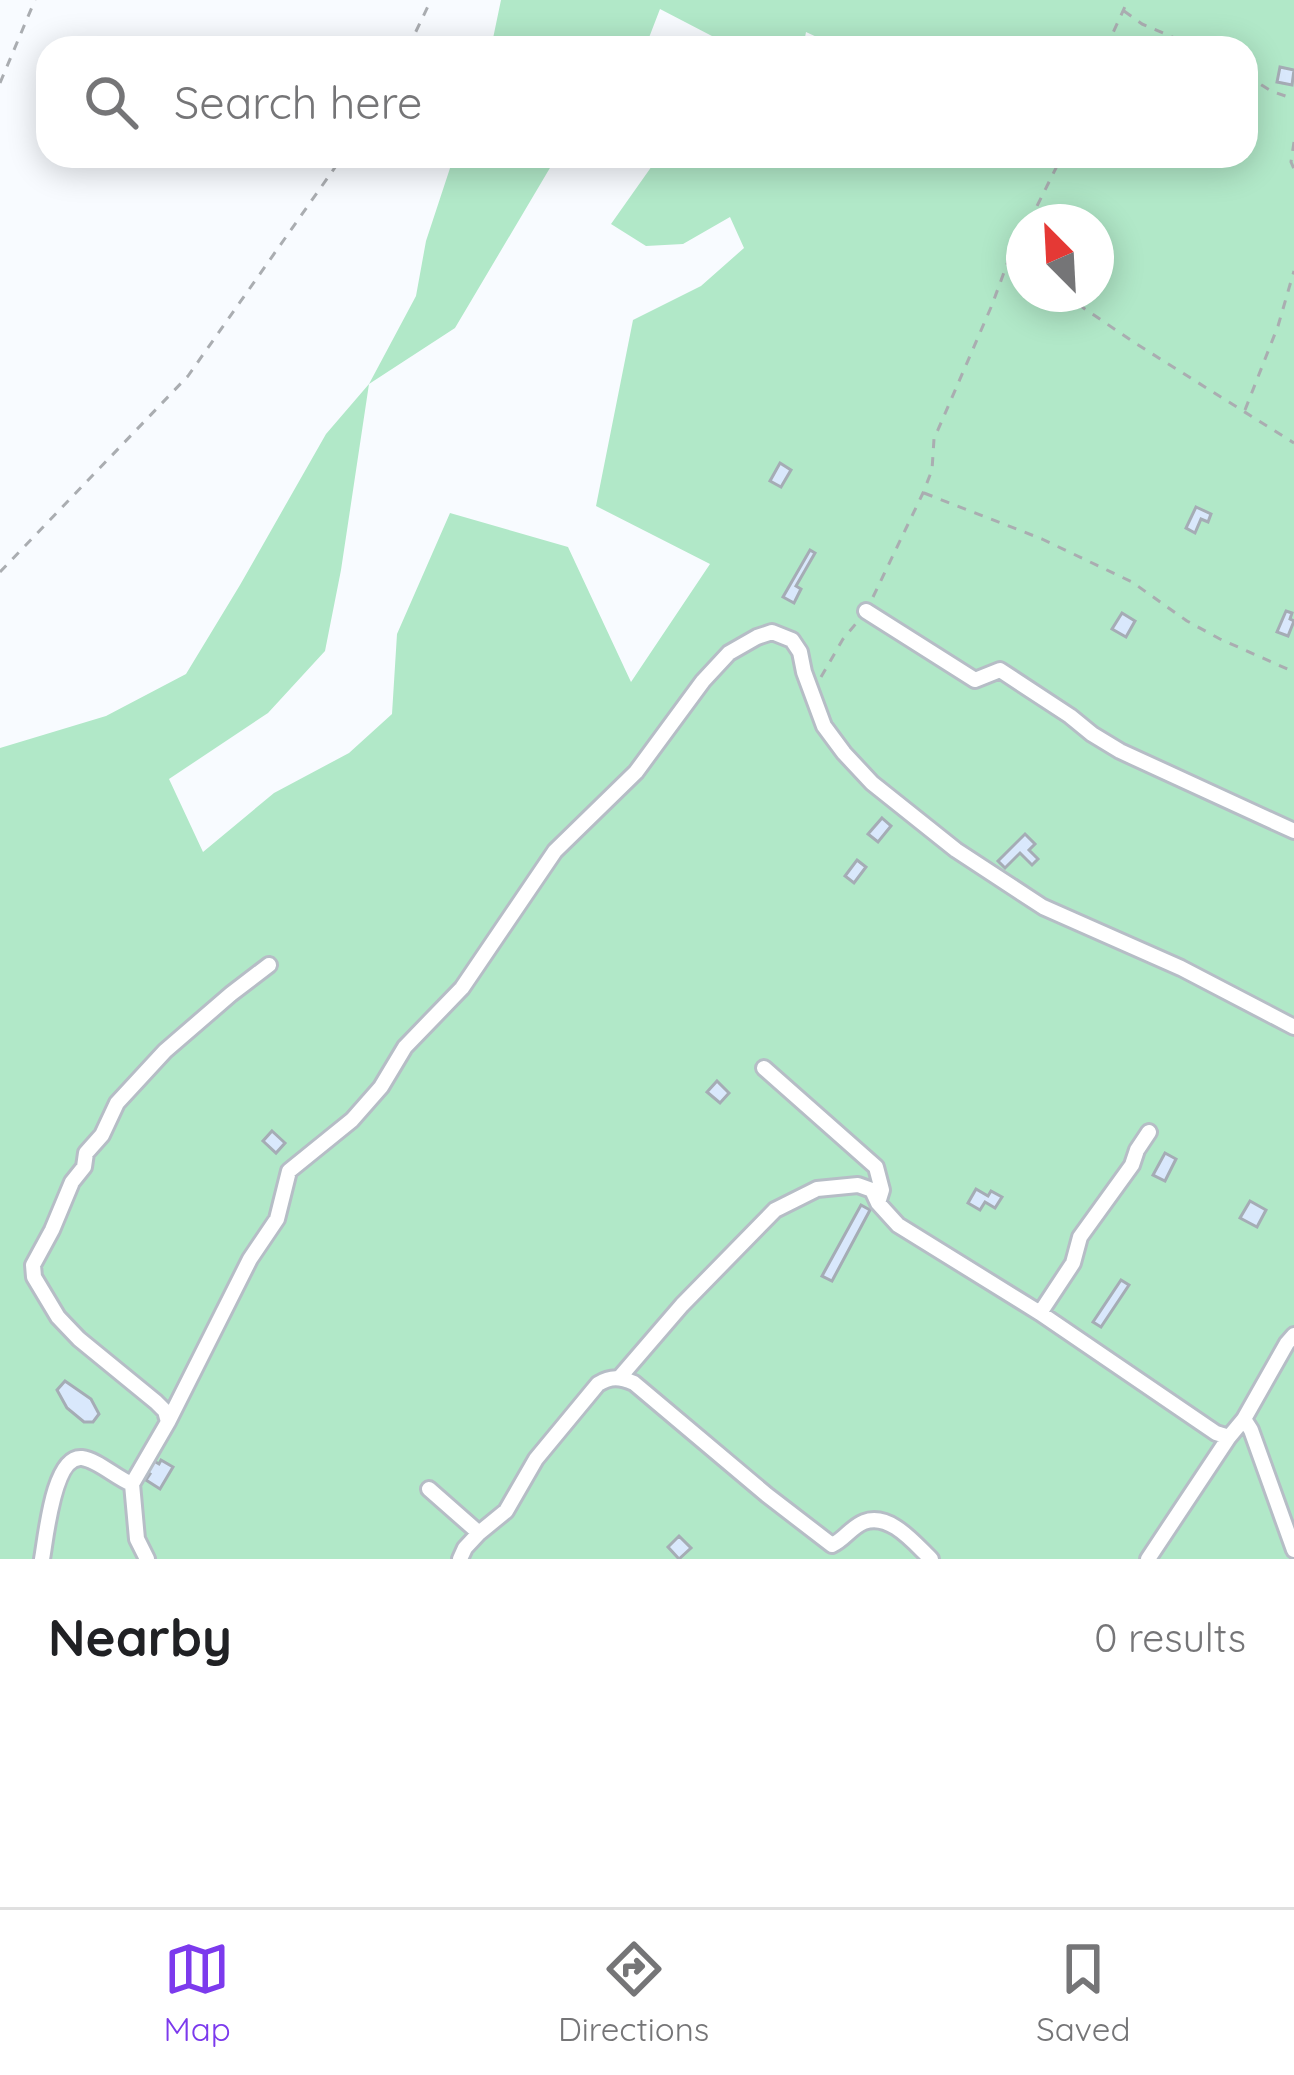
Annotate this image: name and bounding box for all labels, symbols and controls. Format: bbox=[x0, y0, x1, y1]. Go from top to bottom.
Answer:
search box bbox=[36, 36, 1258, 168]
icon: search bbox=[78, 69, 144, 135]
text: Search here bbox=[174, 74, 422, 130]
north arrow bbox=[1006, 204, 1114, 312]
text: Nearby bbox=[48, 1605, 232, 1669]
text: 0 results bbox=[1094, 1613, 1246, 1662]
tab: Map bbox=[164, 1936, 231, 2049]
tab: Directions bbox=[558, 1936, 709, 2049]
tab: Saved bbox=[1036, 1936, 1130, 2049]

